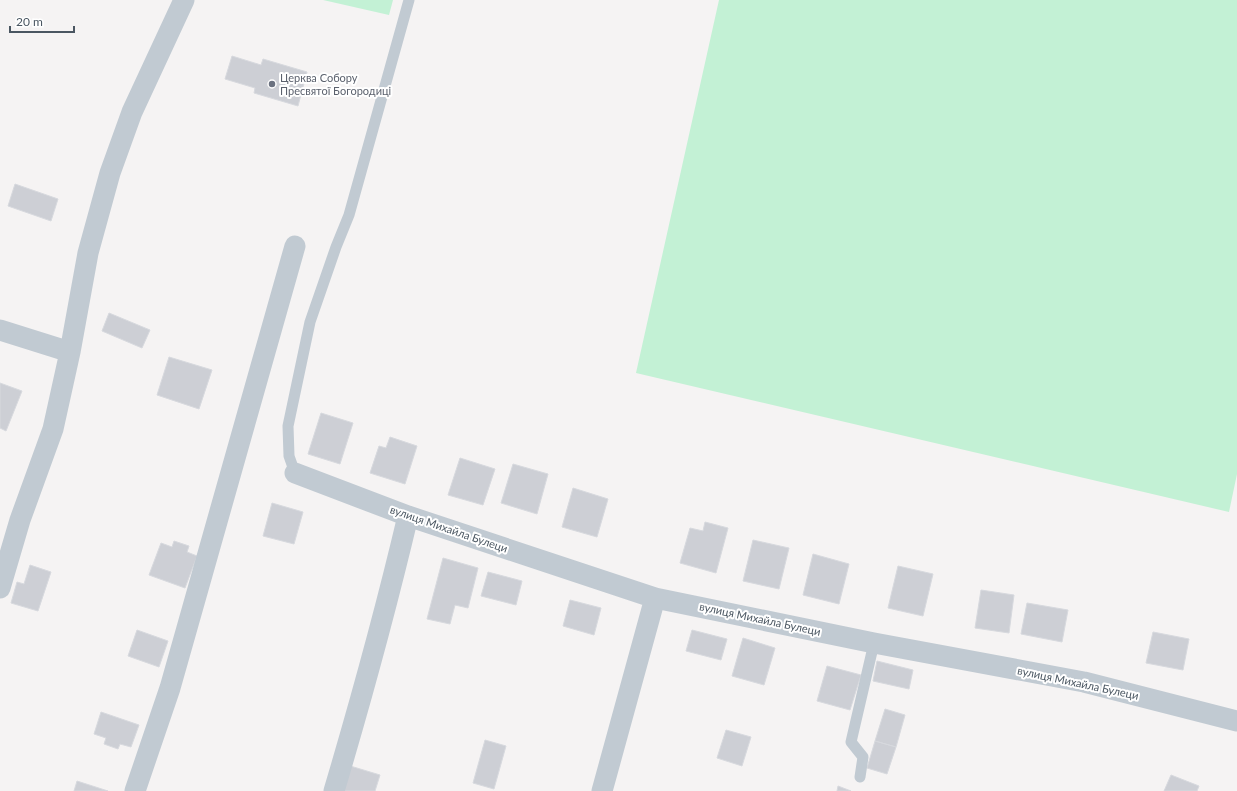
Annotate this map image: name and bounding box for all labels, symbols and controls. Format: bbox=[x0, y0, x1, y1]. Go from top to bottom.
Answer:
scale bar bbox=[10, 8, 74, 34]
text: 20 m bbox=[16, 14, 43, 29]
place label: Церква Собору Пресвятої Богородиці bbox=[280, 71, 392, 97]
marker: Церква Собору Пресвятої Богородиці bbox=[267, 79, 277, 89]
street label: вулиця Михайла Булеци bbox=[389, 502, 510, 555]
street label: вулиця Михайла Булеци bbox=[698, 599, 822, 638]
street label: вулиця Михайла Булеци bbox=[1016, 663, 1140, 702]

